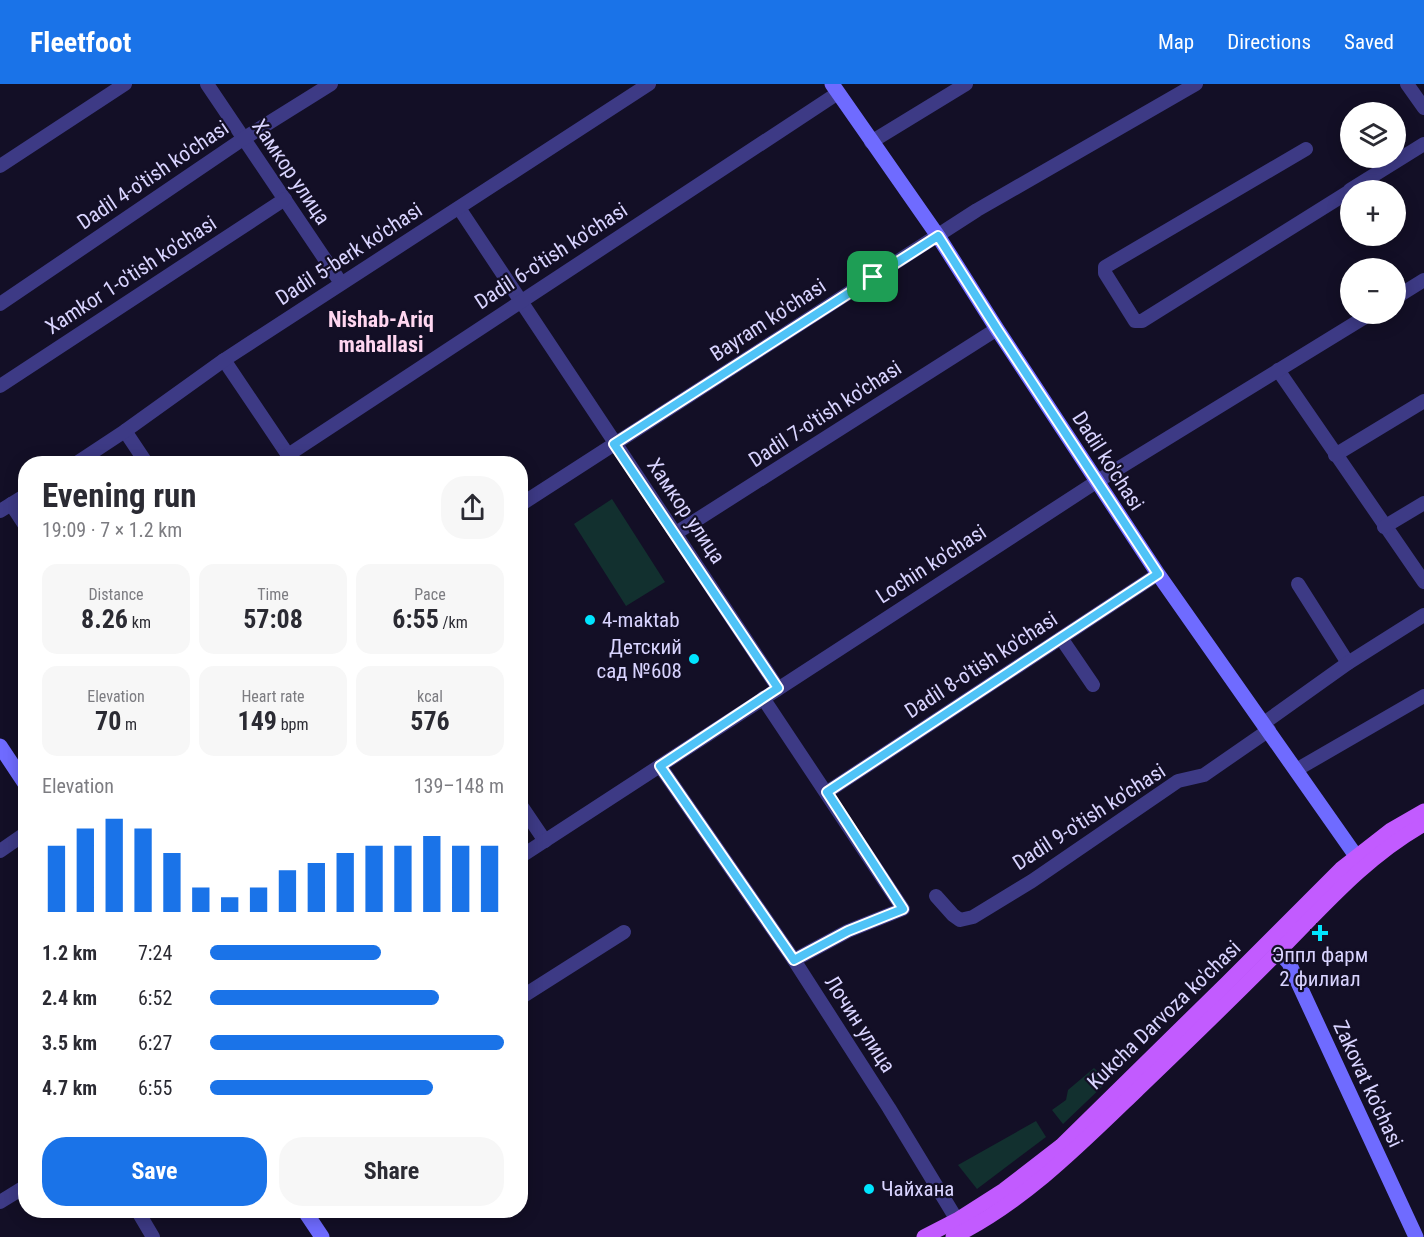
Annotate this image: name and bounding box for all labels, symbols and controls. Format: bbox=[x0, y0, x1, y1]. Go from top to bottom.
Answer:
text: Fleetfoot bbox=[30, 26, 131, 59]
text: Map bbox=[1158, 30, 1194, 54]
text: Directions bbox=[1227, 30, 1311, 54]
text: Saved bbox=[1344, 30, 1394, 54]
map controls bbox=[1340, 102, 1406, 324]
button: layers bbox=[1340, 102, 1406, 168]
street label: Хамкор улица bbox=[247, 115, 335, 229]
street label: Dadil 4-o'tish ko'chasi bbox=[73, 116, 233, 234]
button: + bbox=[1340, 180, 1406, 246]
street label: Dadil 5-berk ko'chasi bbox=[271, 198, 427, 310]
street label: Dadil 6-o'tish ko'chasi bbox=[470, 198, 632, 314]
street label: Xamkor 1-o'tish ko'chasi bbox=[41, 211, 221, 339]
pin bbox=[847, 251, 898, 302]
button: − bbox=[1340, 258, 1406, 324]
icon: arrive bbox=[856, 260, 889, 293]
street label: Bayram ko'chasi bbox=[706, 274, 830, 366]
district label: Nishab-Ariq mahallasi bbox=[328, 307, 434, 357]
street label: Dadil 7-o'tish ko'chasi bbox=[744, 356, 906, 472]
street label: Dadil ko'chasi bbox=[1067, 407, 1149, 515]
street label: Хамкор улица bbox=[642, 454, 730, 568]
text: Evening run bbox=[42, 476, 197, 515]
button: share bbox=[441, 476, 504, 539]
text: 19:09 · 7 × 1.2 km bbox=[42, 518, 182, 542]
street label: Lochin ko'chasi bbox=[872, 520, 990, 608]
text: Distance bbox=[88, 585, 144, 604]
text: Time bbox=[257, 585, 289, 604]
text: Pace bbox=[414, 585, 446, 604]
text: 8.26 bbox=[81, 604, 128, 634]
text: 57:08 bbox=[243, 604, 303, 634]
text: 6:55 bbox=[392, 604, 439, 634]
street label: Dadil 8-o'tish ko'chasi bbox=[900, 607, 1062, 723]
place label: 4-maktab bbox=[602, 608, 680, 632]
text: km bbox=[128, 613, 151, 632]
text: /km bbox=[439, 613, 468, 632]
marker: 4-maktab bbox=[583, 613, 597, 627]
place label: Детский сад №608 bbox=[596, 635, 682, 683]
marker: Детский сад №608 bbox=[687, 652, 701, 666]
text: Elevation bbox=[87, 687, 145, 706]
text: Heart rate bbox=[241, 687, 305, 706]
text: kcal bbox=[417, 687, 443, 706]
text: 70 bbox=[95, 706, 121, 736]
text: 149 bbox=[238, 706, 277, 736]
text: 576 bbox=[410, 706, 450, 736]
text: m bbox=[121, 715, 137, 734]
text: bpm bbox=[277, 715, 308, 734]
street label: Dadil 9-o'tish ko'chasi bbox=[1008, 759, 1170, 875]
text: Elevation bbox=[42, 774, 114, 798]
text: 139–148 m bbox=[414, 774, 504, 798]
marker: Эппл фарм 2 филиал bbox=[1313, 926, 1327, 940]
street label: Kukcha Darvoza ko'chasi bbox=[1083, 936, 1245, 1094]
text: 1.2 km bbox=[42, 941, 97, 965]
text: 7:24 bbox=[138, 941, 172, 965]
place label: Эппл фарм 2 филиал bbox=[1272, 943, 1368, 991]
street label: Лочин улица bbox=[820, 971, 900, 1077]
text: 2.4 km bbox=[42, 986, 97, 1010]
text: 6:52 bbox=[138, 986, 172, 1010]
street label: Zakovat ko'chasi bbox=[1328, 1017, 1408, 1151]
text: 3.5 km bbox=[42, 1031, 97, 1055]
text: 6:27 bbox=[138, 1031, 172, 1055]
text: 4.7 km bbox=[42, 1076, 97, 1100]
text: 6:55 bbox=[138, 1076, 172, 1100]
button: Save bbox=[42, 1137, 267, 1206]
button: Share bbox=[279, 1137, 504, 1206]
place label: Чайхана bbox=[881, 1177, 954, 1201]
marker: Чайхана bbox=[862, 1182, 876, 1196]

